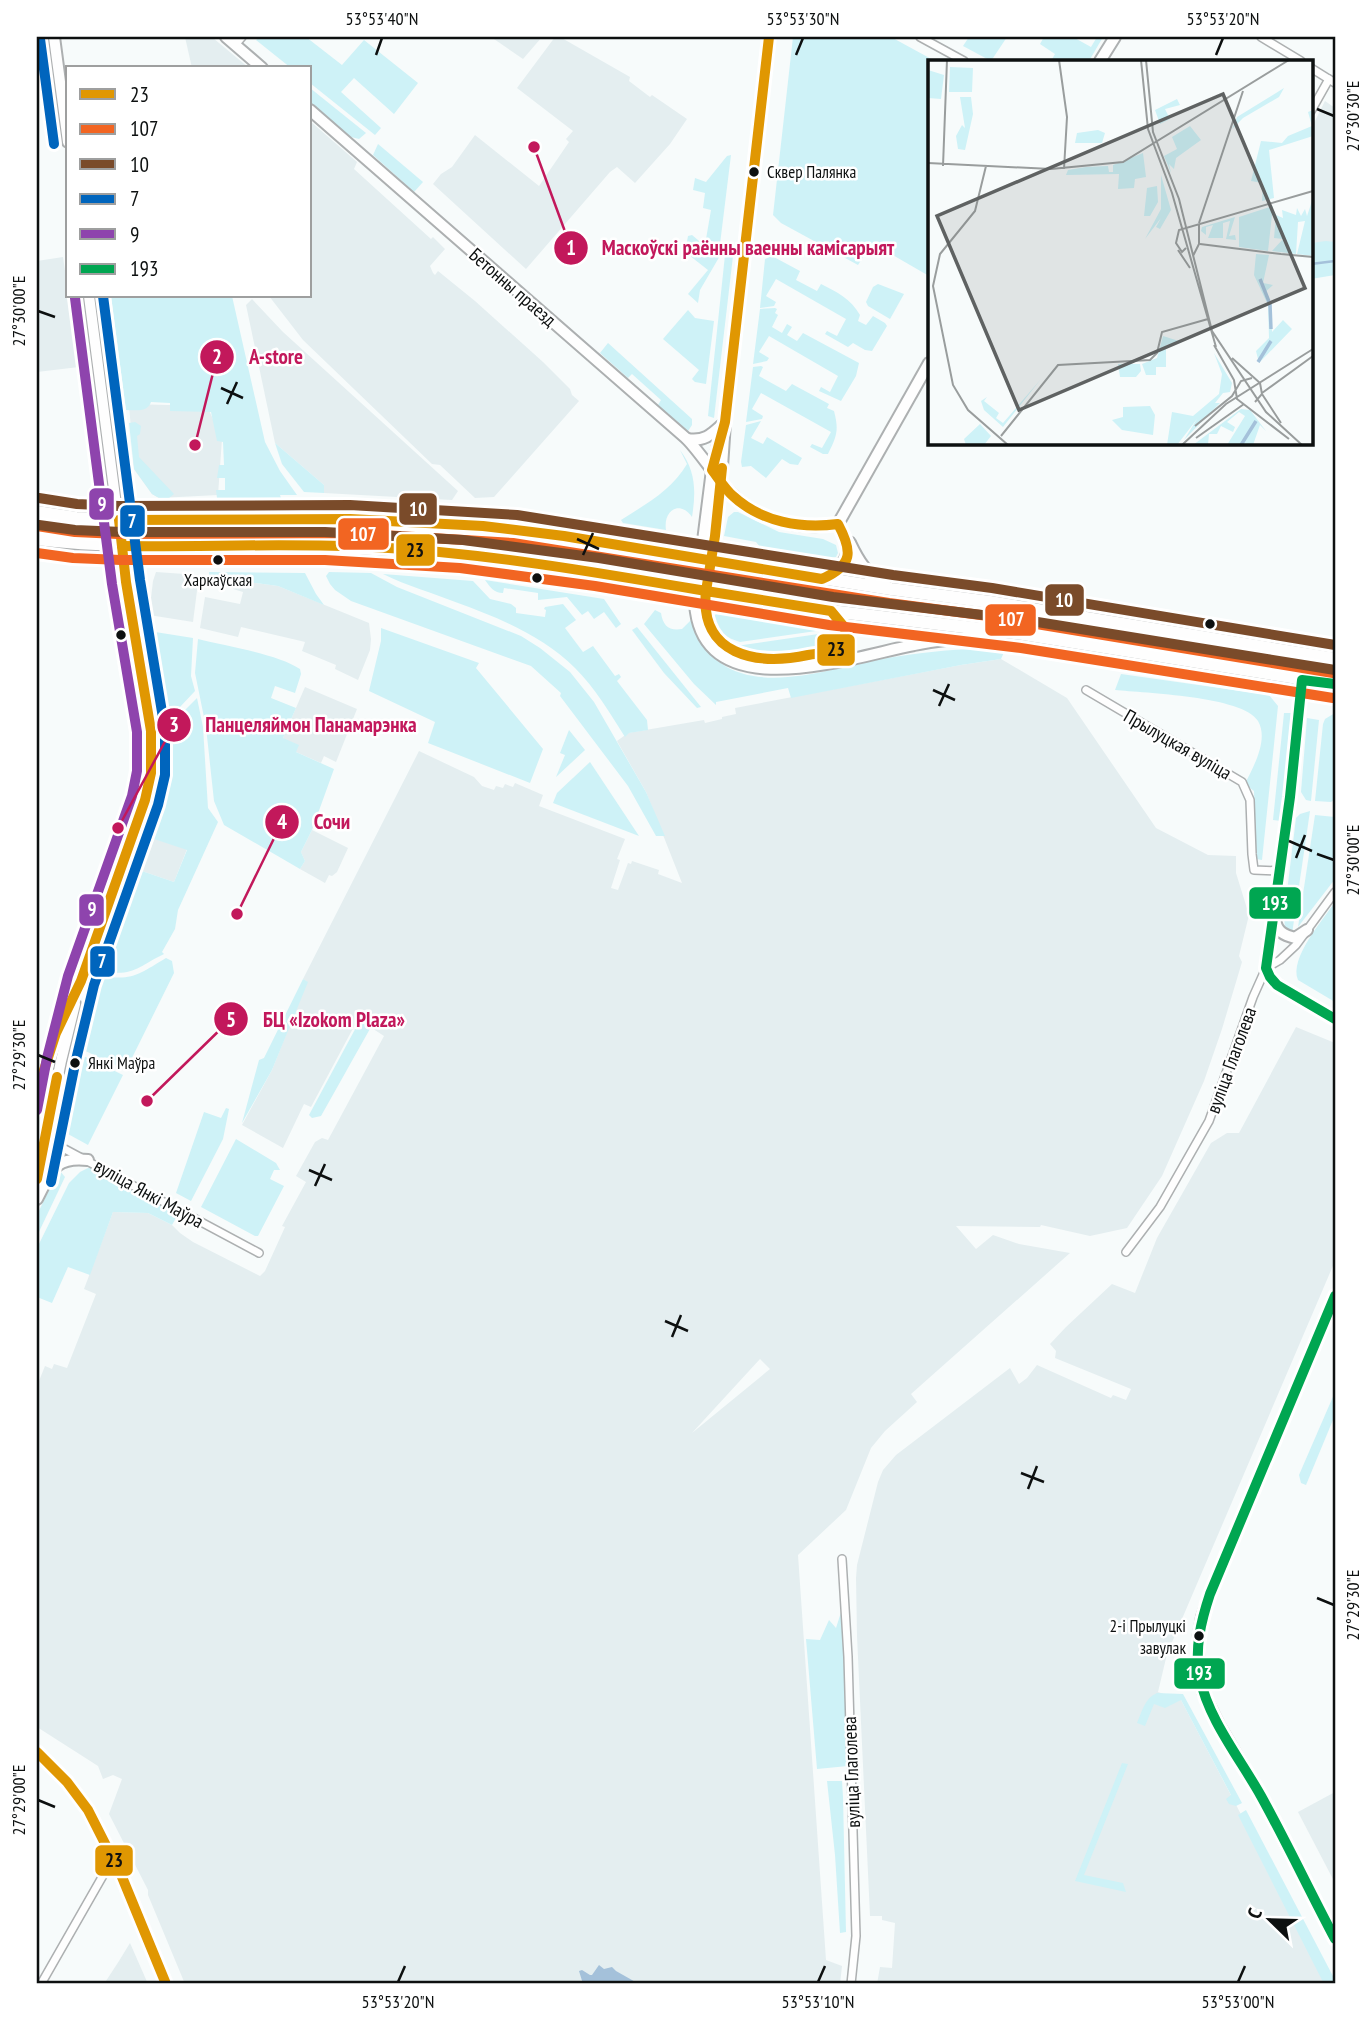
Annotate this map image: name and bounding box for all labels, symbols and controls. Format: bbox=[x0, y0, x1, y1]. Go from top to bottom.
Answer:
text: 53°53'40"N bbox=[346, 7, 418, 30]
text: 53°53'30"N bbox=[767, 7, 839, 30]
text: 53°53'20"N bbox=[1187, 7, 1259, 30]
inset map bbox=[928, 60, 1312, 444]
legend bbox=[66, 66, 312, 298]
text: 23 bbox=[130, 81, 149, 108]
text: 27°30'30"E bbox=[1341, 81, 1364, 151]
text: 107 bbox=[130, 115, 158, 142]
text: 10 bbox=[130, 151, 149, 178]
place label: Сквер Палянка bbox=[767, 161, 856, 183]
marker: Сквер Палянка bbox=[747, 165, 761, 179]
text: 7 bbox=[130, 185, 139, 212]
text: 9 bbox=[130, 221, 139, 248]
callout: Маскоўскі раённы ваенны камісарыят bbox=[553, 227, 909, 269]
text: 1 bbox=[566, 234, 576, 261]
text: Маскоўскі раённы ваенны камісарыят bbox=[602, 234, 895, 261]
street label: Бетонны праезд bbox=[464, 243, 562, 332]
text: 193 bbox=[130, 255, 158, 282]
text: 27°30'00"E bbox=[7, 276, 30, 346]
callout: А-store bbox=[200, 336, 317, 378]
text: 2 bbox=[212, 343, 222, 370]
text: А-store bbox=[248, 343, 303, 370]
line badge: 9 bbox=[88, 487, 115, 521]
text: 9 bbox=[97, 492, 107, 516]
line badge: 10 bbox=[398, 492, 438, 526]
text: 10 bbox=[409, 497, 427, 521]
line badge: 7 bbox=[119, 504, 146, 538]
text: 7 bbox=[127, 509, 137, 533]
line badge: 107 bbox=[337, 517, 390, 551]
text: 107 bbox=[349, 522, 377, 546]
line badge: 23 bbox=[395, 533, 436, 567]
text: 23 bbox=[406, 538, 424, 562]
marker: Харкаўская bbox=[211, 553, 225, 567]
place label: Харкаўская bbox=[184, 569, 252, 591]
unlabelled marker bbox=[530, 571, 544, 585]
line badge: 10 bbox=[1044, 583, 1085, 617]
text: 10 bbox=[1055, 588, 1073, 612]
line badge: 107 bbox=[984, 603, 1037, 637]
text: 107 bbox=[997, 607, 1025, 631]
unlabelled marker bbox=[1203, 617, 1217, 631]
unlabelled marker bbox=[114, 628, 128, 642]
line badge: 23 bbox=[816, 633, 856, 667]
text: 23 bbox=[827, 637, 845, 661]
street label: Прылуцкая вуліца bbox=[1120, 703, 1236, 785]
callout: Панцеляймон Панамарэнка bbox=[156, 704, 431, 746]
text: 3 bbox=[169, 711, 179, 738]
text: Панцеляймон Панамарэнка bbox=[205, 711, 417, 738]
callout: Сочи bbox=[265, 801, 364, 843]
text: 4 bbox=[277, 808, 287, 835]
text: Сочи bbox=[314, 808, 350, 835]
text: 27°30'00"E bbox=[1341, 825, 1364, 895]
line badge: 193 bbox=[1248, 886, 1302, 920]
text: 193 bbox=[1261, 891, 1289, 915]
line badge: 9 bbox=[78, 893, 105, 927]
text: 9 bbox=[87, 897, 97, 921]
line badge: 7 bbox=[89, 945, 116, 978]
text: 7 bbox=[97, 949, 107, 973]
callout: БЦ «Izokom Plaza» bbox=[214, 998, 419, 1040]
street label: вуліца Глаголева bbox=[1201, 1004, 1261, 1116]
text: 5 bbox=[226, 1006, 236, 1033]
text: БЦ «Izokom Plaza» bbox=[263, 1006, 405, 1033]
text: 27°29'30"E bbox=[7, 1020, 30, 1090]
place label: Янкі Маўра bbox=[88, 1052, 155, 1074]
marker: Янкі Маўра bbox=[68, 1056, 82, 1070]
street label: вуліца Янкі Маўра bbox=[90, 1153, 208, 1233]
text: 27°29'30"E bbox=[1341, 1570, 1364, 1640]
place label: 2-і Прылуцкі завулак bbox=[1110, 1615, 1186, 1659]
marker: 2-і Прылуцкі завулак bbox=[1192, 1629, 1206, 1643]
line badge: 193 bbox=[1173, 1657, 1226, 1690]
text: 193 bbox=[1185, 1661, 1213, 1685]
street label: вуліца Глаголева bbox=[837, 1716, 865, 1828]
text: 27°29'00"E bbox=[7, 1765, 30, 1835]
line badge: 23 bbox=[94, 1844, 134, 1877]
text: 23 bbox=[105, 1848, 123, 1872]
north arrow bbox=[1236, 1884, 1306, 1954]
text: С bbox=[1242, 1904, 1267, 1922]
text: 53°53'20"N bbox=[362, 1990, 434, 2013]
text: 53°53'10"N bbox=[782, 1990, 854, 2013]
text: 53°53'00"N bbox=[1202, 1990, 1274, 2013]

